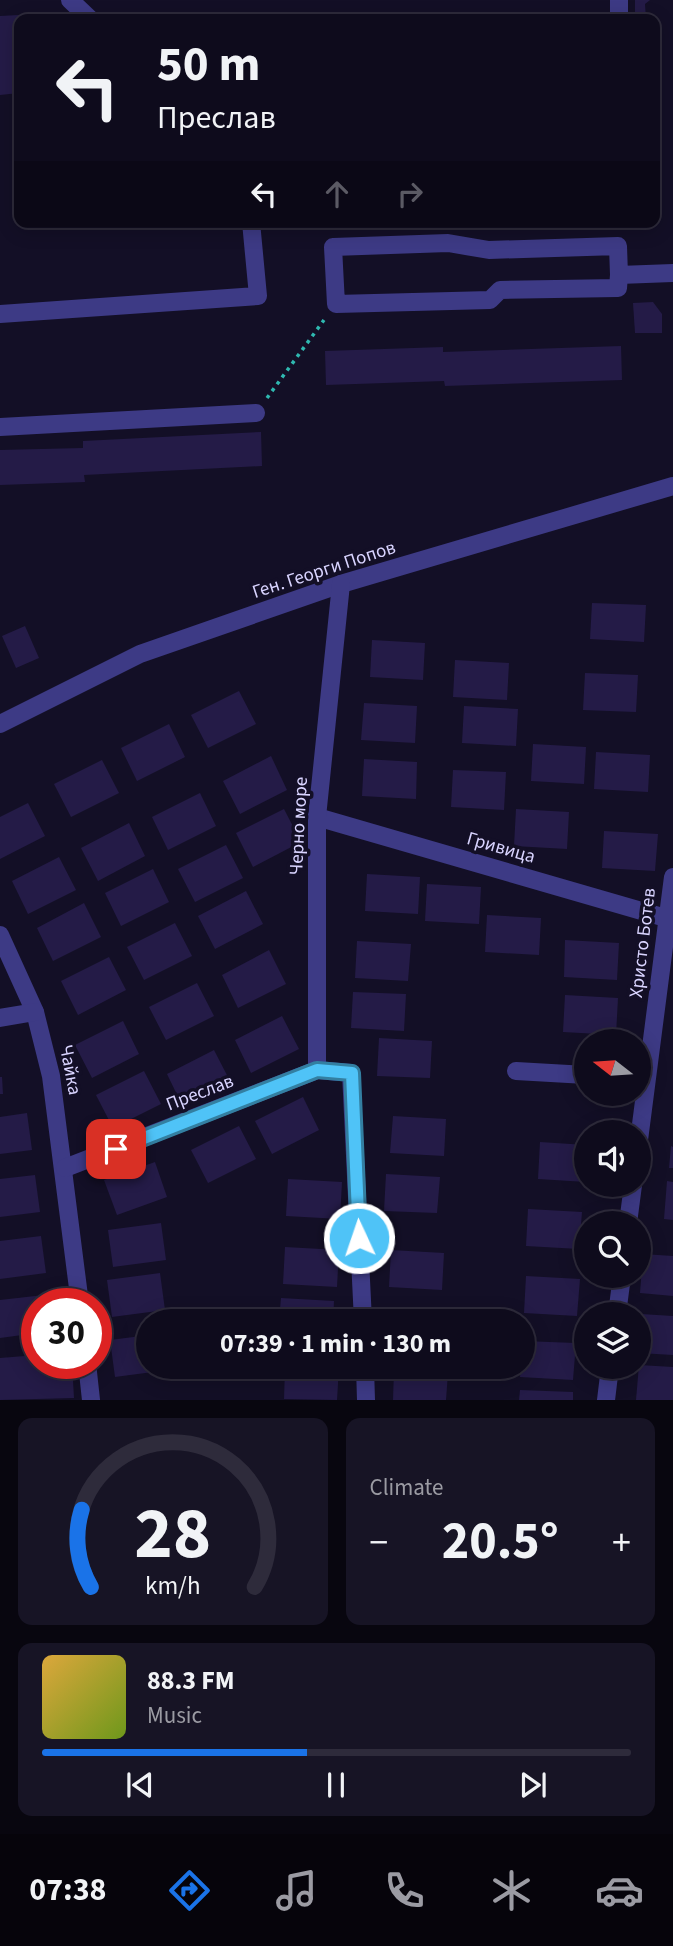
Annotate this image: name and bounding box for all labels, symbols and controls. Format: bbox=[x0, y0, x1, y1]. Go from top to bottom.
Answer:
text: 50 m bbox=[157, 30, 261, 100]
icon: left bbox=[42, 42, 133, 133]
text: Преслав bbox=[157, 95, 276, 141]
icon: left bbox=[245, 175, 283, 213]
icon: ahead bbox=[318, 175, 356, 213]
icon: right bbox=[391, 175, 429, 213]
street label: Ген. Георги Попов bbox=[249, 534, 399, 606]
street label: Черно море bbox=[283, 776, 315, 876]
street label: Гривица bbox=[464, 825, 538, 871]
street label: Христо Ботев bbox=[623, 886, 663, 1000]
north arrow bbox=[574, 1029, 651, 1106]
map controls bbox=[574, 1029, 651, 1379]
street label: Чайка bbox=[52, 1043, 88, 1097]
street label: Преслав bbox=[162, 1068, 238, 1118]
pin bbox=[86, 1119, 146, 1179]
button: sound bbox=[574, 1120, 651, 1197]
icon: arrive bbox=[97, 1130, 135, 1168]
position arrow bbox=[322, 1201, 396, 1275]
button: search bbox=[574, 1211, 651, 1288]
speed limit sign: 30 bbox=[21, 1288, 112, 1379]
button: layers bbox=[574, 1302, 651, 1379]
text: 07:39 · 1 min · 130 m bbox=[220, 1325, 451, 1362]
text: Climate bbox=[370, 1471, 443, 1504]
text: 28 bbox=[134, 1483, 211, 1587]
text: 20.5° bbox=[442, 1505, 559, 1579]
text: − bbox=[370, 1516, 388, 1570]
text: + bbox=[612, 1516, 631, 1570]
text: km/h bbox=[145, 1568, 201, 1604]
text: 88.3 FM bbox=[147, 1662, 235, 1699]
text: Music bbox=[147, 1699, 202, 1732]
icon: previous bbox=[121, 1766, 159, 1804]
icon: pause bbox=[317, 1766, 355, 1804]
icon: next bbox=[514, 1766, 552, 1804]
icon: directions bbox=[165, 1866, 214, 1915]
icon: music bbox=[272, 1866, 321, 1915]
icon: phone bbox=[380, 1866, 429, 1915]
icon: climate bbox=[487, 1866, 536, 1915]
icon: car bbox=[595, 1866, 644, 1915]
text: 07:38 bbox=[29, 1867, 106, 1913]

